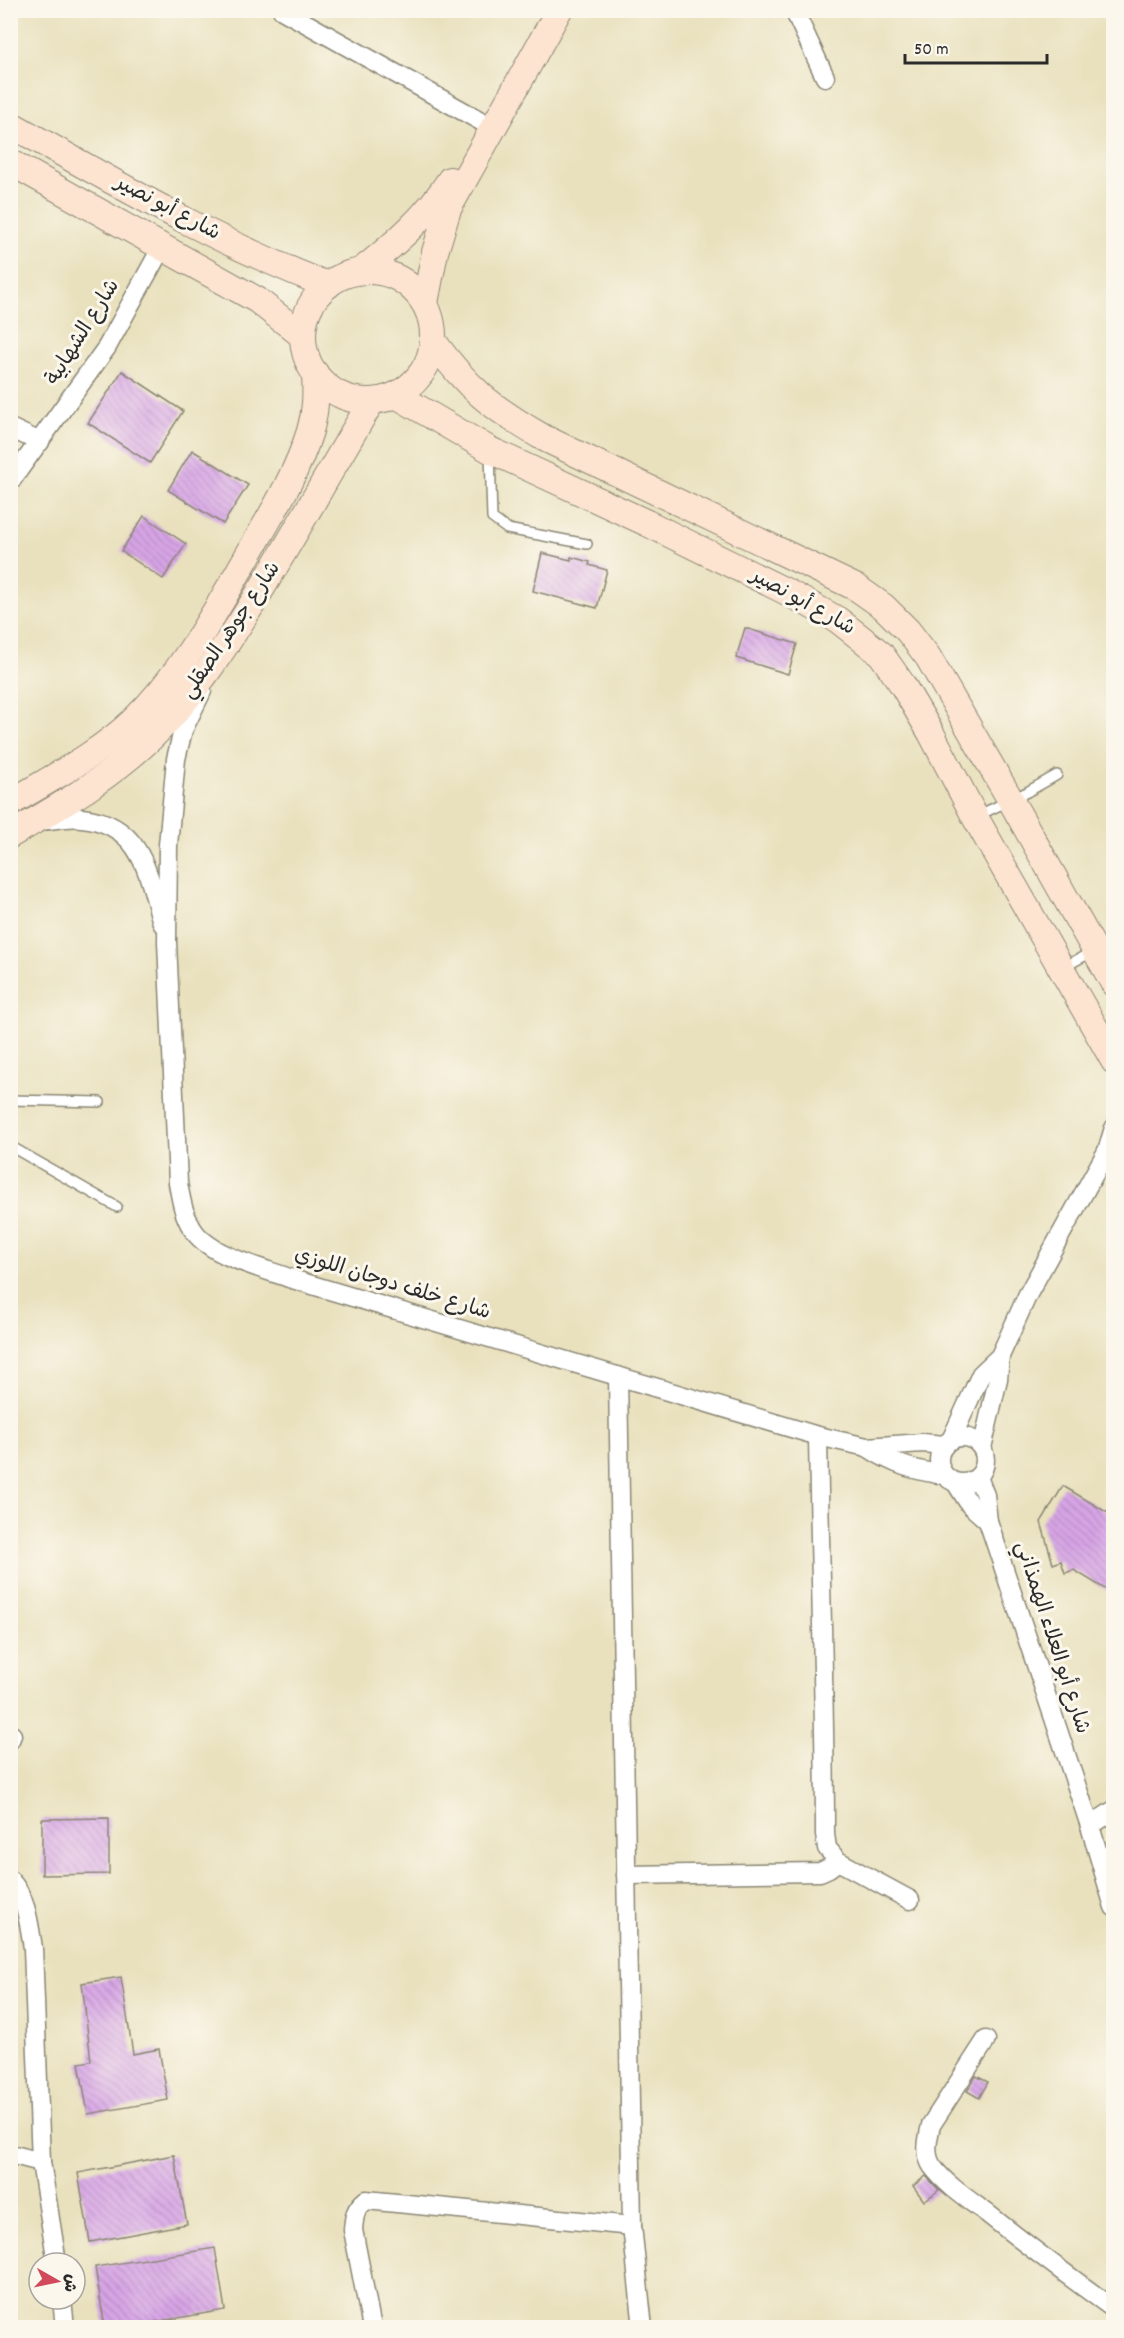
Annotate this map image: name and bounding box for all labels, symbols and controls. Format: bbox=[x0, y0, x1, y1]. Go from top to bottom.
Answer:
scale bar bbox=[905, 27, 1048, 65]
text: 50 m bbox=[914, 38, 949, 63]
street label: شارع أبو نصير bbox=[107, 168, 225, 249]
street label: شارع الشهابية bbox=[39, 274, 129, 392]
street label: شارع جوهر الصقلي bbox=[175, 556, 290, 706]
street label: شارع أبو نصير bbox=[742, 561, 860, 644]
street label: شارع خلف دوجان اللوزي bbox=[290, 1241, 494, 1329]
street label: شارع أبو العلاء الهمذاني bbox=[1005, 1538, 1096, 1738]
north arrow bbox=[27, 2251, 87, 2311]
text: ش bbox=[57, 2272, 82, 2293]

